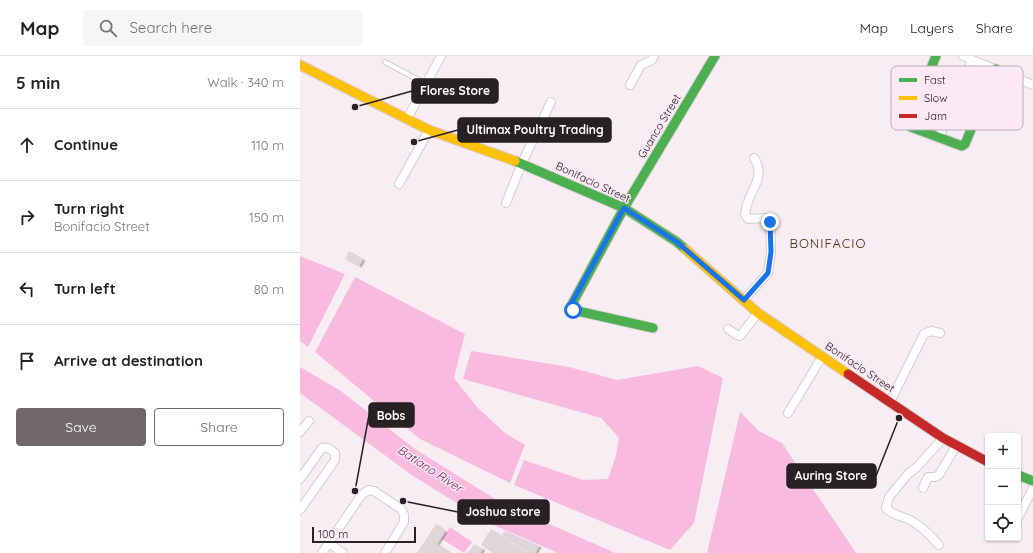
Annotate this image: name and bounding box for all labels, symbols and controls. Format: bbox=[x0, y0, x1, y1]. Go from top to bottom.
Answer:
search box bbox=[83, 10, 363, 46]
text: Map bbox=[20, 16, 59, 40]
icon: search bbox=[97, 17, 119, 39]
text: Search here bbox=[129, 18, 212, 37]
text: Map bbox=[859, 19, 888, 37]
text: Layers bbox=[910, 19, 954, 37]
text: Share bbox=[976, 19, 1013, 37]
legend bbox=[891, 66, 1023, 130]
text: 5 min bbox=[16, 72, 60, 93]
text: Fast bbox=[924, 73, 946, 87]
text: Walk · 340 m bbox=[207, 74, 284, 90]
callout: Flores Store bbox=[412, 79, 498, 103]
text: Flores Store bbox=[420, 83, 490, 98]
street label: Guanco Street bbox=[634, 91, 684, 161]
text: Slow bbox=[924, 91, 948, 105]
text: Jam bbox=[924, 109, 947, 123]
callout: Ultimax Poultry Trading bbox=[458, 118, 611, 142]
text: Ultimax Poultry Trading bbox=[466, 122, 604, 137]
icon: ahead bbox=[16, 134, 38, 156]
text: Continue bbox=[54, 135, 118, 154]
text: 110 m bbox=[251, 137, 284, 153]
street label: Bonifacio Street bbox=[553, 159, 633, 206]
text: Turn right bbox=[54, 199, 125, 218]
icon: right bbox=[16, 206, 38, 228]
text: 150 m bbox=[249, 209, 284, 225]
route end bbox=[761, 213, 779, 231]
text: Bonifacio Street bbox=[54, 218, 150, 234]
district label: BONIFACIO bbox=[789, 235, 867, 251]
icon: left bbox=[16, 278, 38, 300]
text: Turn left bbox=[54, 279, 116, 298]
text: 80 m bbox=[254, 281, 284, 297]
route start bbox=[564, 301, 582, 319]
street label: Bonifacio Street bbox=[823, 339, 898, 396]
icon: arrive bbox=[16, 350, 38, 372]
text: Arrive at destination bbox=[54, 351, 203, 370]
callout: Bobs bbox=[369, 403, 414, 427]
button: Save bbox=[16, 408, 146, 446]
button: Share bbox=[154, 408, 284, 446]
text: Bobs bbox=[377, 408, 406, 423]
map controls bbox=[985, 433, 1021, 541]
button: + bbox=[985, 433, 1021, 469]
water label: Batiano River bbox=[395, 442, 467, 496]
callout: Auring Store bbox=[787, 464, 876, 488]
text: Auring Store bbox=[795, 468, 867, 483]
button: − bbox=[985, 469, 1021, 505]
callout: Joshua store bbox=[458, 500, 549, 524]
text: Joshua store bbox=[465, 504, 541, 519]
button: locate bbox=[985, 505, 1021, 541]
scale bar bbox=[312, 525, 416, 544]
text: 100 m bbox=[318, 527, 348, 541]

